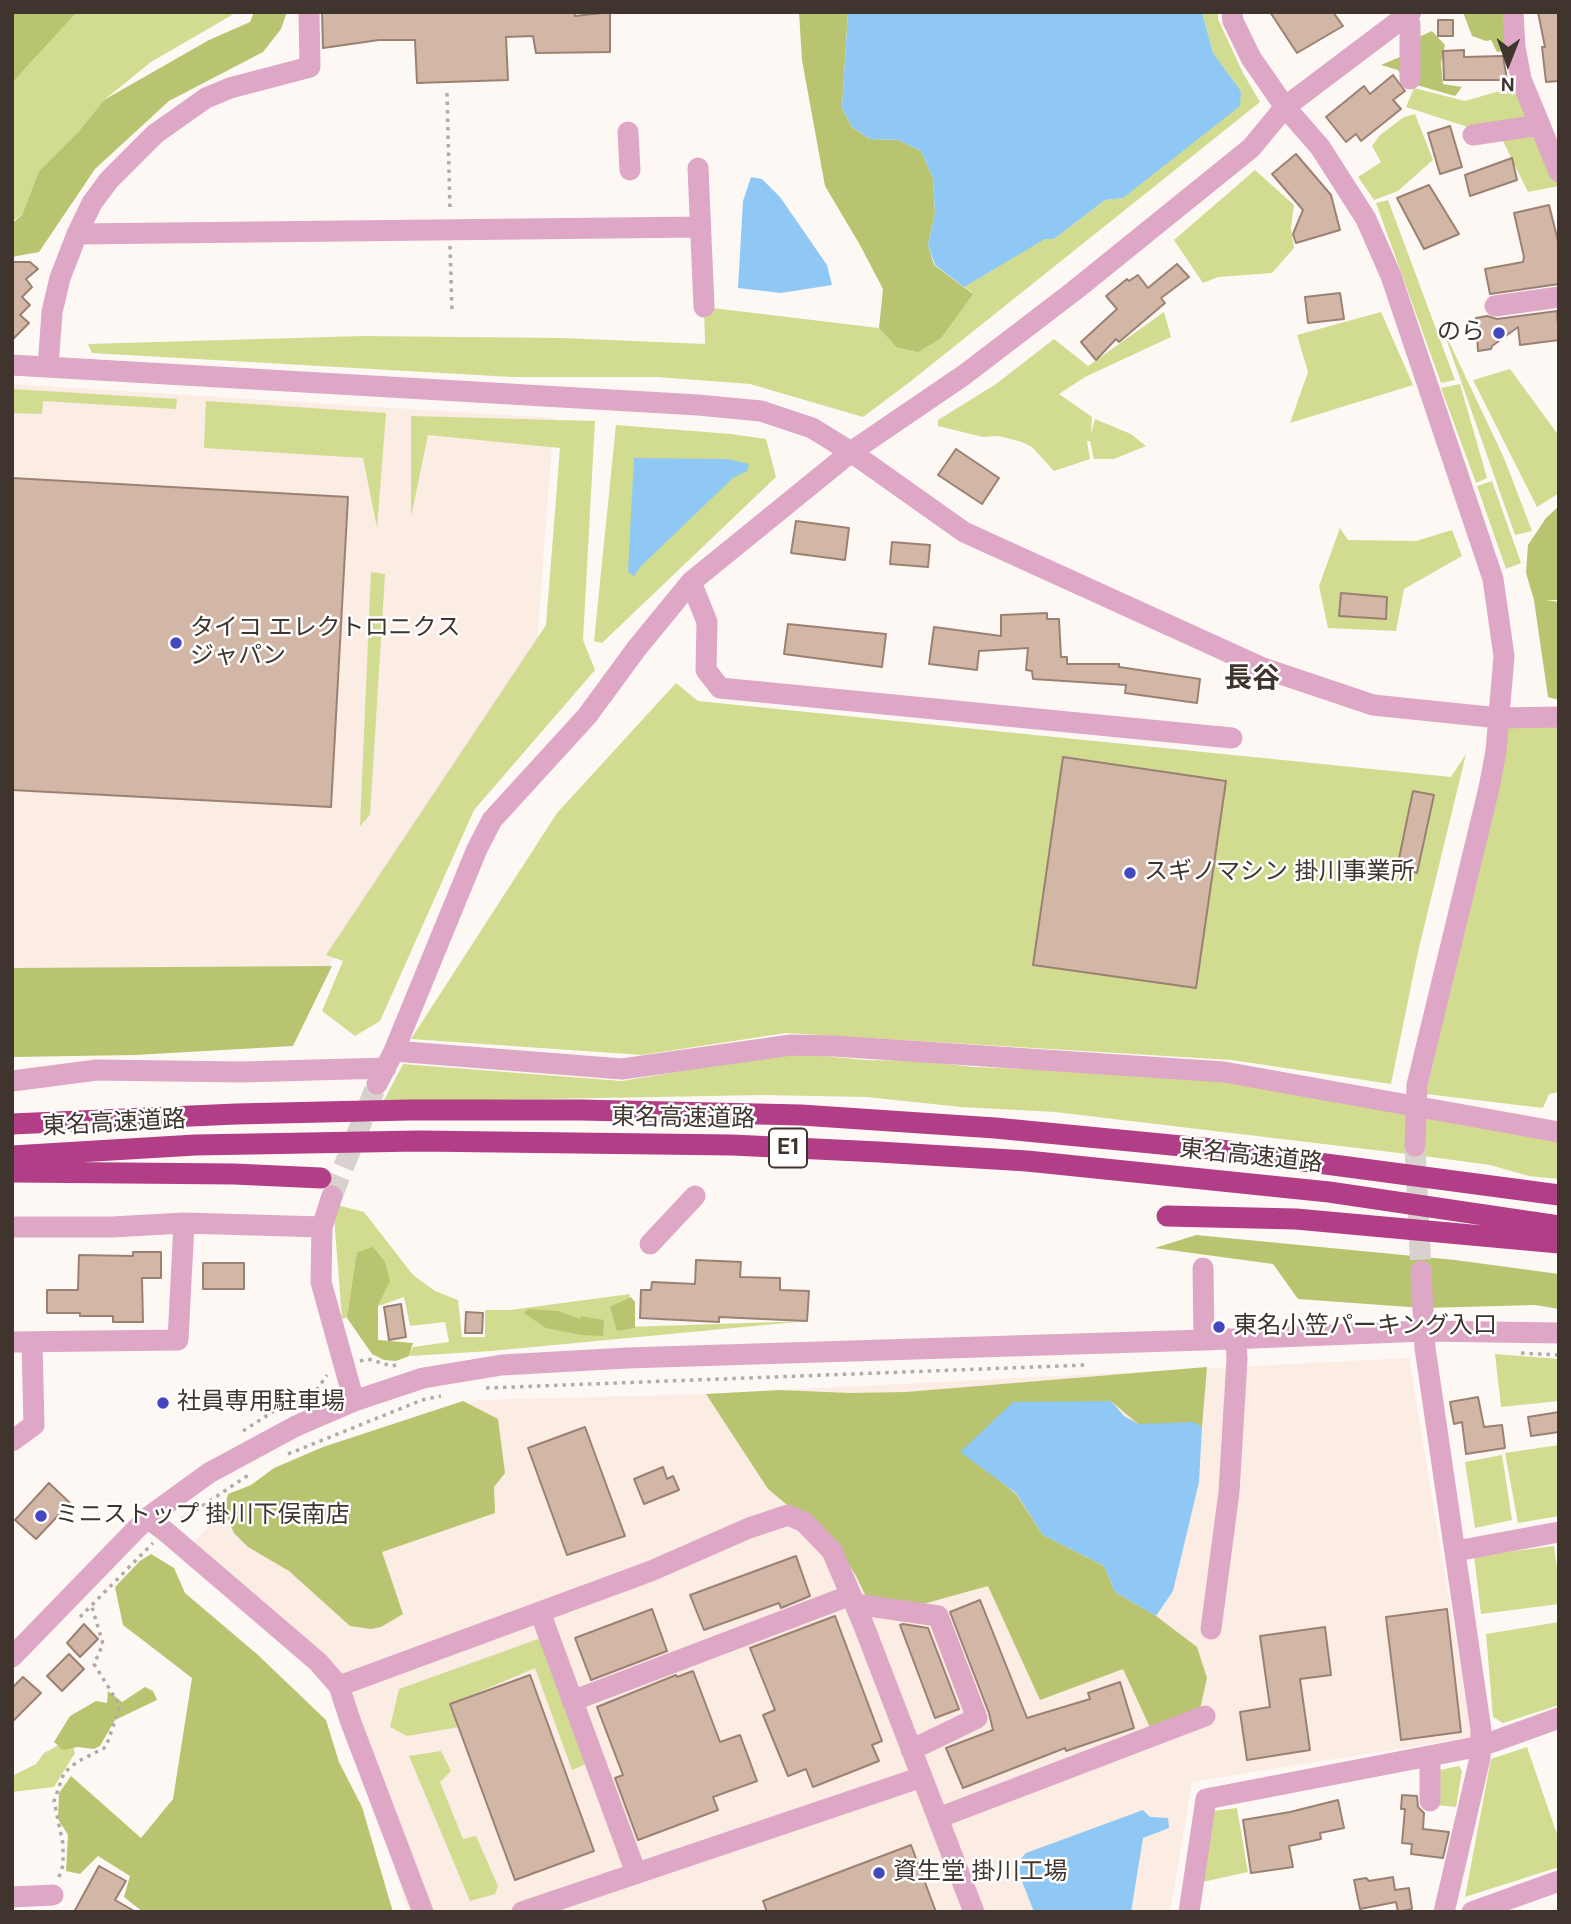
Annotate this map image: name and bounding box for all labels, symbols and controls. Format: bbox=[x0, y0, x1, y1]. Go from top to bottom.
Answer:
north arrow bbox=[1473, 28, 1543, 98]
text: N bbox=[1500, 72, 1515, 97]
place label: のら bbox=[1437, 319, 1485, 347]
marker: のら bbox=[1491, 325, 1507, 341]
place label: タイコ エレクトロニクス ジャパン bbox=[190, 615, 460, 671]
marker: タイコ エレクトロニクス ジャパン bbox=[168, 635, 184, 651]
district label: 長谷 bbox=[1224, 663, 1280, 697]
place label: スギノマシン 掛川事業所 bbox=[1144, 859, 1414, 887]
marker: スギノマシン 掛川事業所 bbox=[1122, 865, 1138, 881]
street label: 東名高速道路 bbox=[611, 1103, 755, 1135]
street label: 東名高速道路 bbox=[41, 1106, 187, 1142]
road number: E1 bbox=[769, 1128, 807, 1168]
street label: 東名高速道路 bbox=[1178, 1135, 1324, 1179]
place label: 東名小笠パーキング入口 bbox=[1233, 1313, 1497, 1341]
marker: 東名小笠パーキング入口 bbox=[1211, 1319, 1227, 1335]
place label: 社員専用駐車場 bbox=[177, 1389, 345, 1417]
marker: 社員専用駐車場 bbox=[155, 1395, 171, 1411]
place label: ミニストップ 掛川下俣南店 bbox=[55, 1502, 349, 1530]
marker: ミニストップ 掛川下俣南店 bbox=[33, 1508, 49, 1524]
place label: 資生堂 掛川工場 bbox=[893, 1859, 1067, 1887]
marker: 資生堂 掛川工場 bbox=[871, 1865, 887, 1881]

